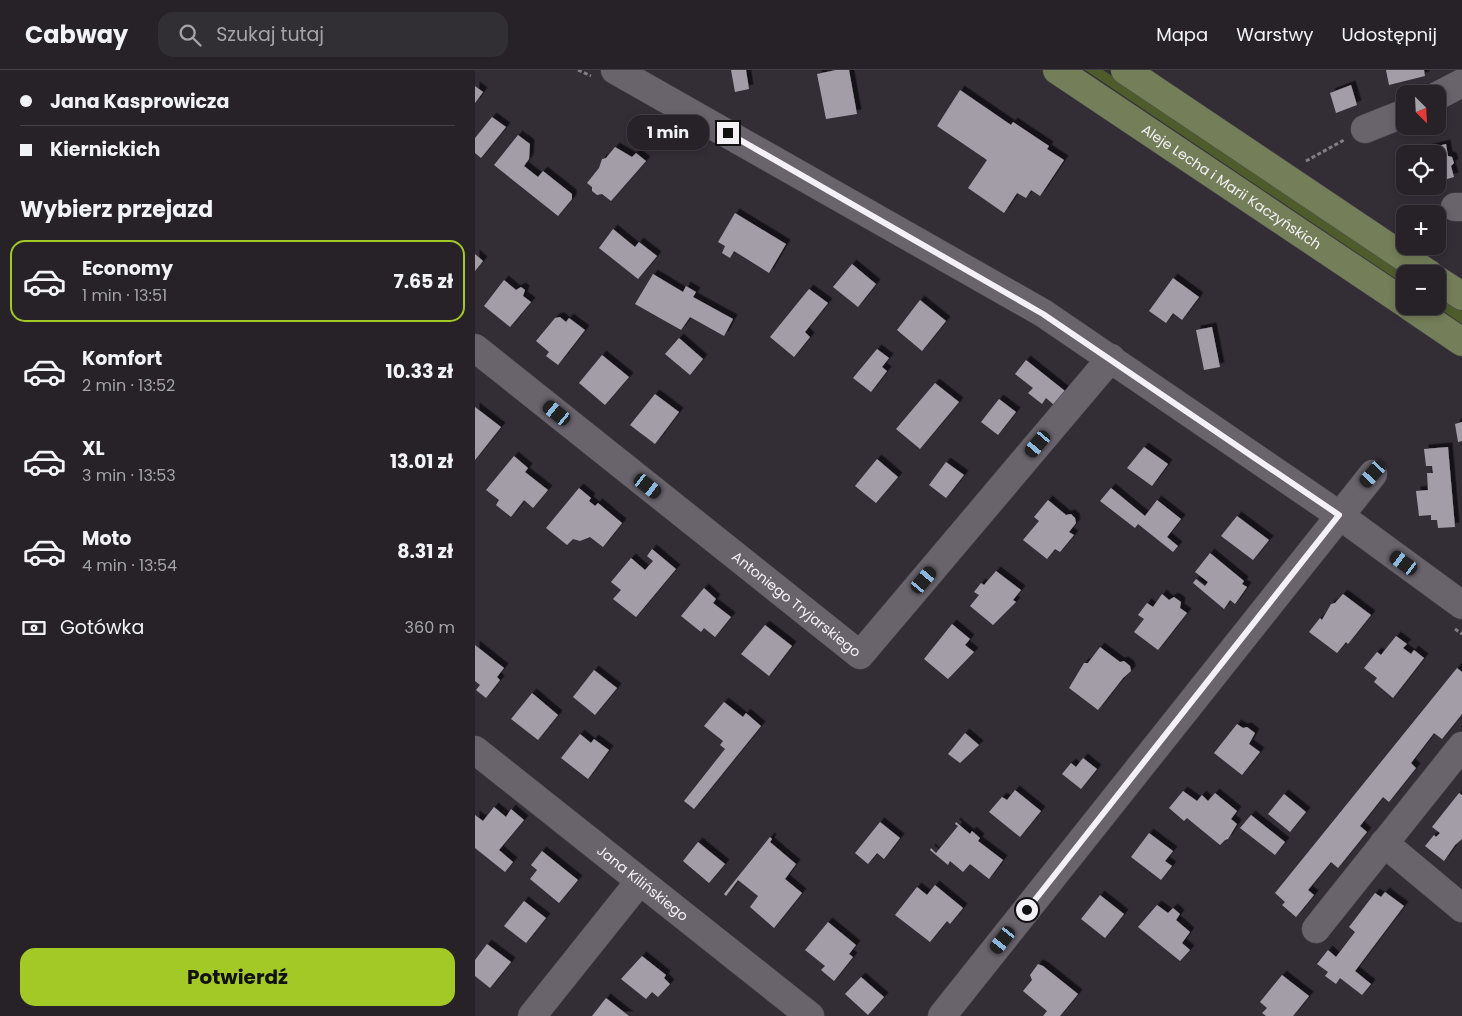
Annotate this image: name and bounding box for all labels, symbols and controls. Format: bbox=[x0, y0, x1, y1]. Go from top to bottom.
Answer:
search box bbox=[158, 12, 508, 57]
text: Cabway bbox=[25, 18, 128, 51]
icon: search bbox=[176, 21, 204, 49]
text: Szukaj tutaj bbox=[216, 21, 324, 48]
text: Mapa bbox=[1156, 22, 1208, 47]
text: Warstwy bbox=[1236, 22, 1313, 47]
text: Udostępnij bbox=[1341, 22, 1437, 47]
north arrow bbox=[1396, 85, 1446, 135]
map controls bbox=[1396, 85, 1446, 315]
text: Jana Kasprowicza bbox=[50, 88, 229, 115]
callout: 1 min bbox=[628, 116, 711, 150]
street label: Aleje Lecha i Marii Kaczyńskich bbox=[1138, 119, 1325, 254]
text: 1 min bbox=[647, 121, 689, 144]
route end bbox=[717, 122, 739, 144]
text: Kiernickich bbox=[50, 136, 160, 163]
button: locate bbox=[1396, 145, 1446, 195]
text: Wybierz przejazd bbox=[20, 194, 213, 225]
button: + bbox=[1396, 205, 1446, 255]
text: Economy bbox=[82, 255, 173, 282]
icon: car bbox=[22, 259, 67, 304]
button: − bbox=[1396, 265, 1446, 315]
text: 7.65 zł bbox=[393, 268, 453, 295]
text: 1 min · 13:51 bbox=[82, 284, 167, 307]
text: Komfort bbox=[82, 345, 162, 372]
icon: car bbox=[22, 349, 67, 394]
text: 10.33 zł bbox=[386, 358, 453, 385]
text: 2 min · 13:52 bbox=[82, 374, 175, 397]
car bbox=[540, 398, 573, 428]
car bbox=[1022, 428, 1053, 460]
text: XL bbox=[82, 435, 105, 462]
icon: car bbox=[22, 439, 67, 484]
text: 13.01 zł bbox=[390, 448, 453, 475]
car bbox=[1357, 458, 1388, 490]
text: 3 min · 13:53 bbox=[82, 464, 176, 487]
car bbox=[631, 471, 664, 501]
text: Moto bbox=[82, 525, 131, 552]
icon: car bbox=[22, 529, 67, 574]
text: 8.31 zł bbox=[397, 538, 453, 565]
street label: Antoniego Tryjarskiego bbox=[728, 547, 865, 662]
car bbox=[1387, 548, 1420, 578]
text: 4 min · 13:54 bbox=[82, 554, 177, 577]
car bbox=[908, 564, 939, 596]
icon: cash bbox=[20, 614, 48, 642]
text: Gotówka bbox=[60, 614, 144, 641]
text: 360 m bbox=[405, 616, 455, 639]
street label: Jana Kilińskiego bbox=[593, 840, 693, 926]
route start bbox=[1016, 899, 1038, 921]
car bbox=[987, 924, 1018, 956]
button: Potwierdź bbox=[20, 948, 455, 1006]

